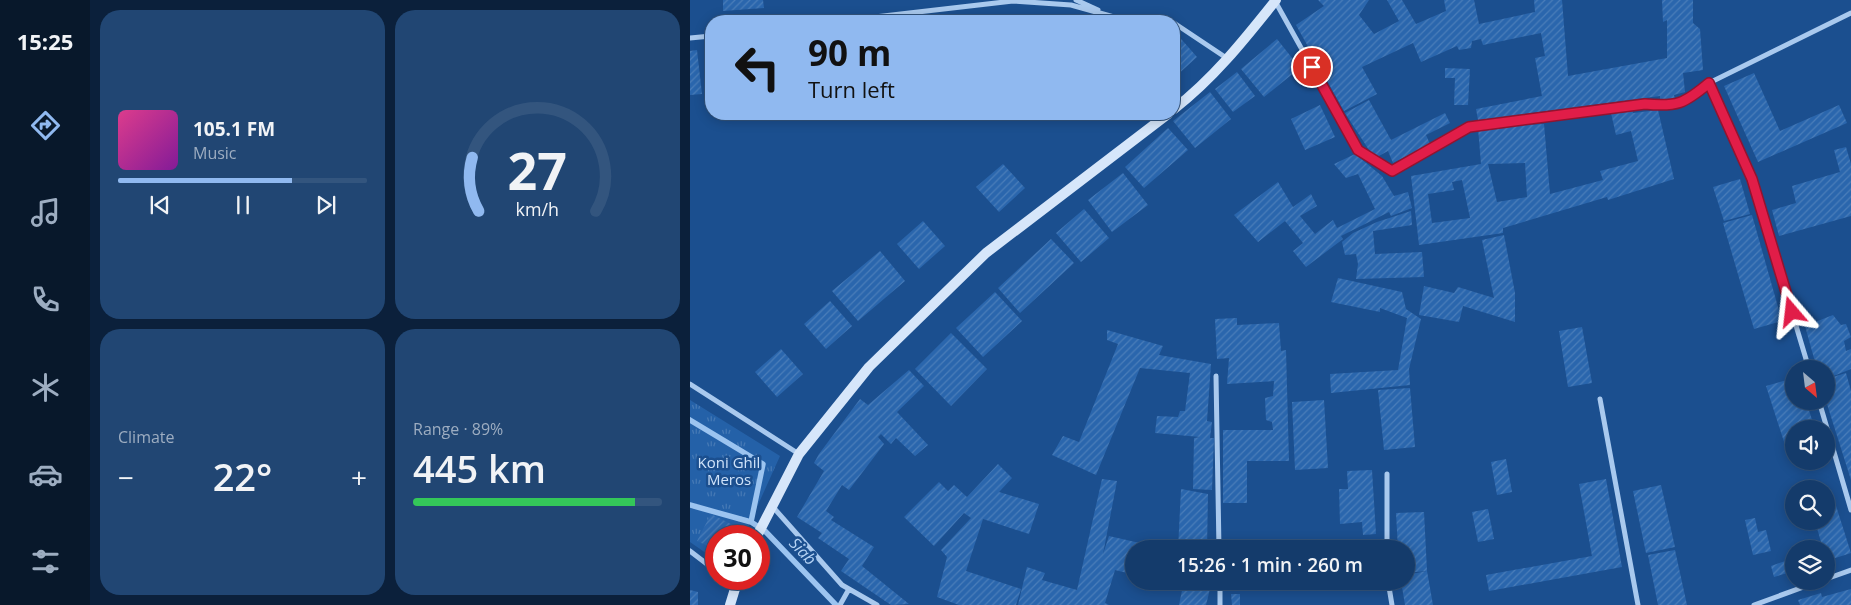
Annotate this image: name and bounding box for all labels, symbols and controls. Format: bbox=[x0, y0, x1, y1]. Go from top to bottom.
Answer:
text: 15:25 bbox=[17, 26, 73, 56]
text: 90 m bbox=[808, 29, 891, 76]
icon: left bbox=[725, 35, 790, 100]
pin bbox=[1291, 46, 1333, 88]
icon: arrive bbox=[1298, 53, 1326, 81]
text: Turn left bbox=[808, 74, 895, 104]
icon: directions bbox=[28, 108, 63, 143]
text: 105.1 FM bbox=[193, 116, 275, 142]
text: 27 bbox=[508, 134, 567, 205]
text: Music bbox=[193, 142, 237, 164]
icon: previous bbox=[146, 191, 174, 219]
icon: pause bbox=[229, 191, 257, 219]
icon: next bbox=[312, 191, 340, 219]
icon: music bbox=[28, 195, 63, 230]
text: km/h bbox=[516, 197, 559, 221]
icon: phone bbox=[28, 282, 63, 317]
position arrow bbox=[1765, 285, 1817, 337]
north arrow bbox=[1785, 360, 1835, 410]
map controls bbox=[1785, 360, 1835, 590]
icon: climate bbox=[28, 370, 63, 405]
text: Range · 89% bbox=[413, 418, 503, 440]
button: sound bbox=[1785, 420, 1835, 470]
text: Climate bbox=[118, 426, 175, 448]
text: 445 km bbox=[413, 442, 546, 494]
text: 22° bbox=[213, 450, 272, 502]
park label: Koni Ghil Meros bbox=[698, 452, 760, 489]
icon: car bbox=[28, 457, 63, 492]
text: − bbox=[118, 458, 134, 496]
text: + bbox=[351, 458, 367, 496]
button: search bbox=[1785, 480, 1835, 530]
speed limit sign: 30 bbox=[705, 525, 770, 590]
water label: Siab bbox=[785, 532, 821, 570]
button: layers bbox=[1785, 540, 1835, 590]
icon: filters bbox=[28, 544, 63, 579]
text: 15:26 · 1 min · 260 m bbox=[1177, 552, 1363, 578]

